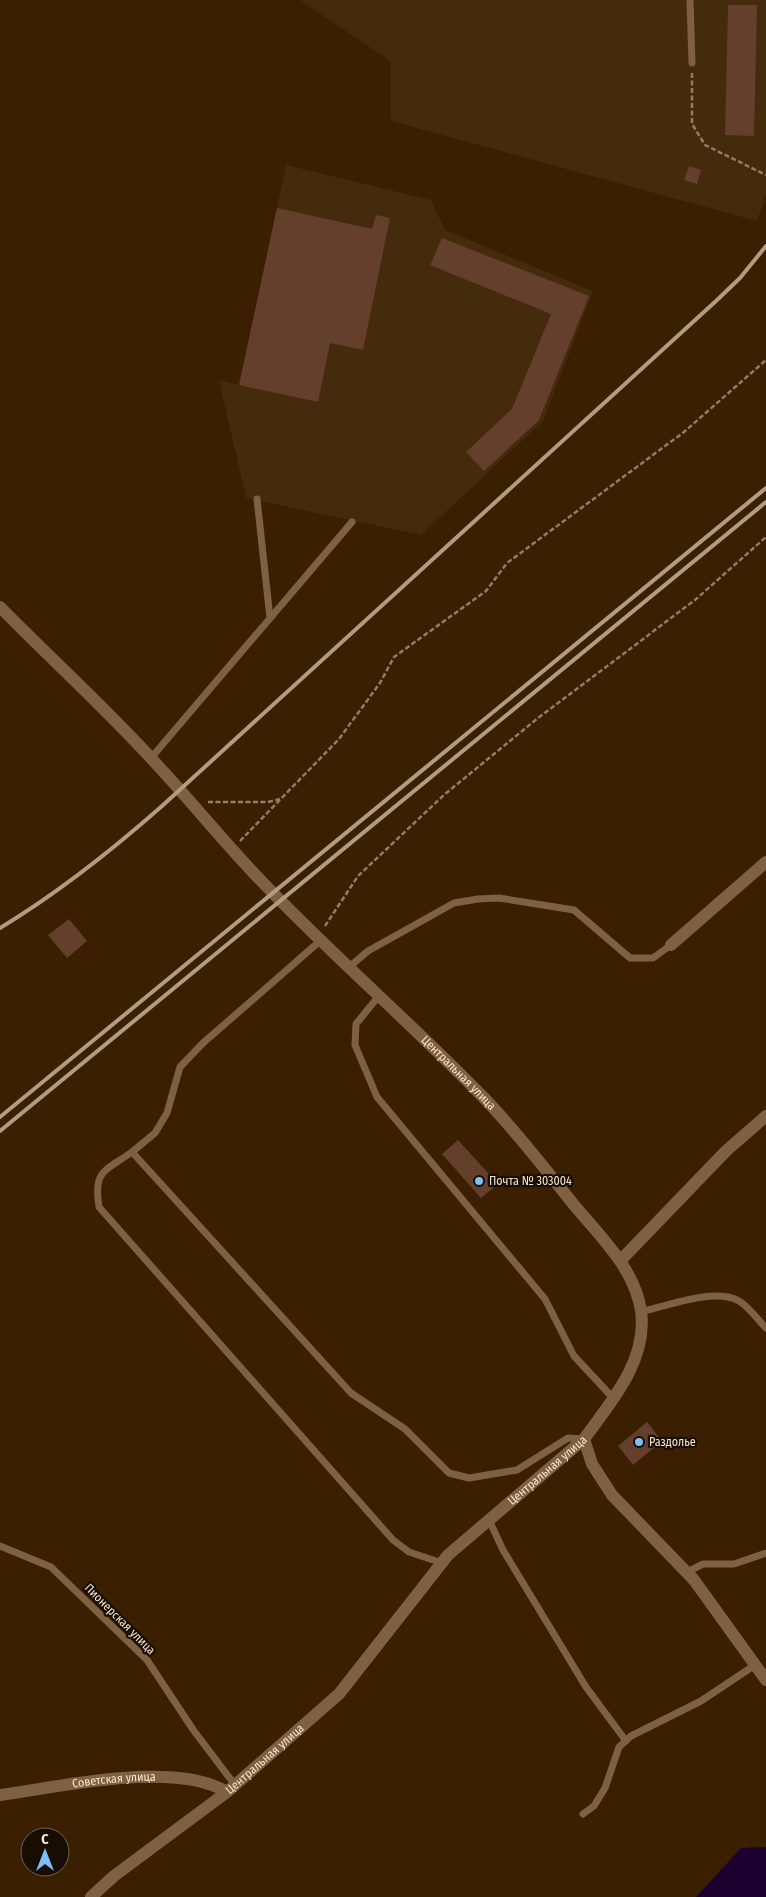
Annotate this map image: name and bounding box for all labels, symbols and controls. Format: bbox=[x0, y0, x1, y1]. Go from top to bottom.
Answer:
street label: Центральная улица bbox=[418, 1033, 499, 1113]
place label: Почта № 303004 bbox=[489, 1174, 572, 1188]
marker: Почта № 303004 bbox=[473, 1175, 485, 1187]
street label: Центральная улица bbox=[505, 1433, 590, 1508]
place label: Раздолье bbox=[649, 1435, 696, 1449]
marker: Раздолье bbox=[633, 1436, 645, 1448]
street label: Пионерская улица bbox=[82, 1581, 158, 1657]
street label: Центральная улица bbox=[223, 1721, 307, 1797]
street label: Советская улица bbox=[71, 1770, 156, 1791]
north arrow bbox=[20, 1827, 70, 1877]
text: С bbox=[41, 1831, 49, 1848]

